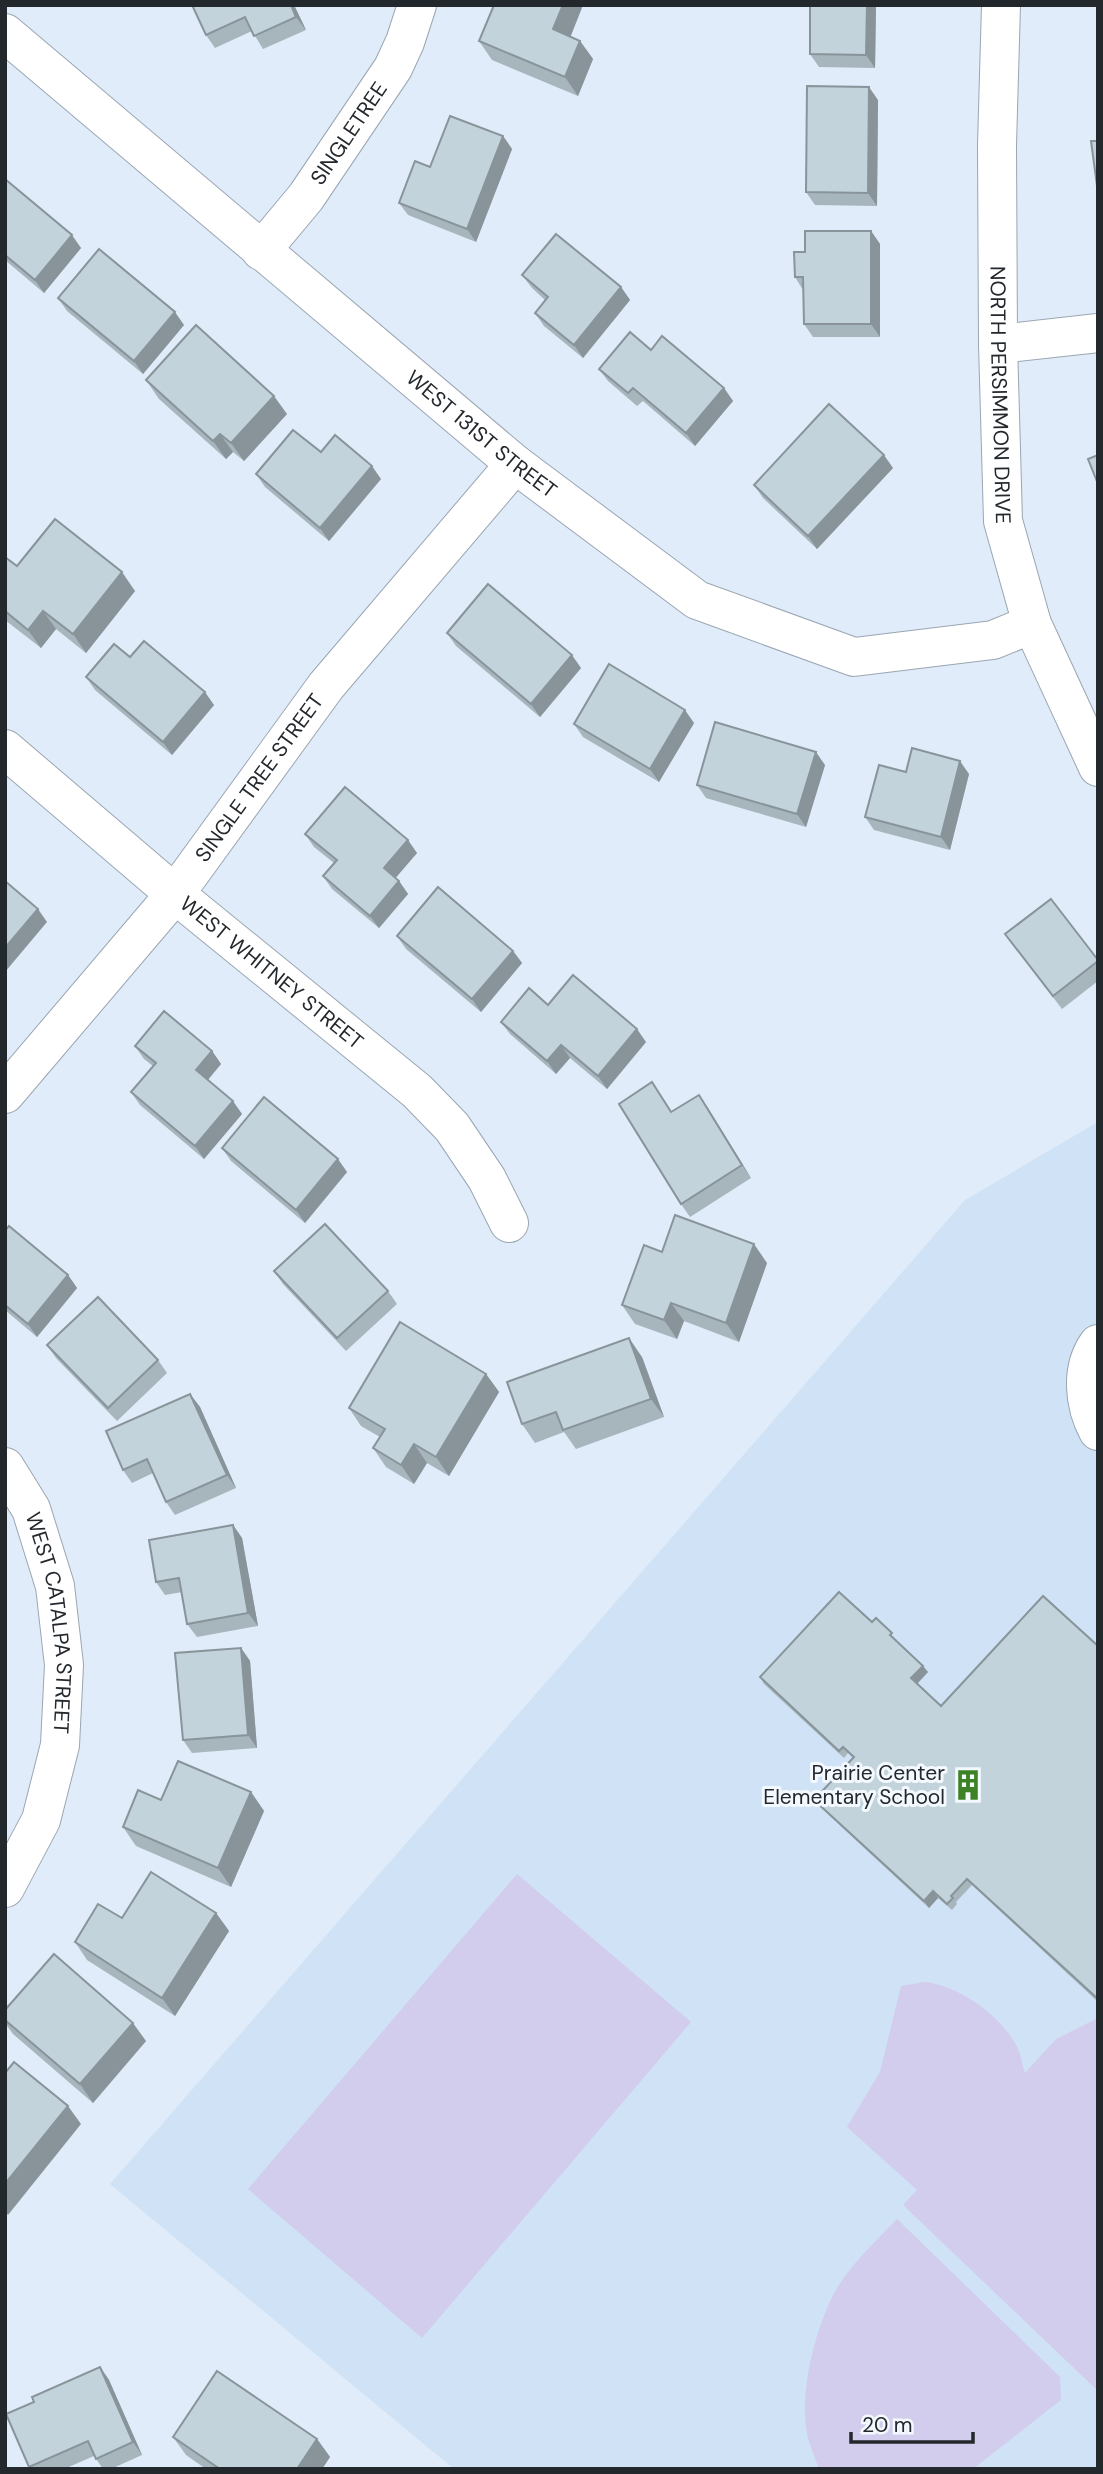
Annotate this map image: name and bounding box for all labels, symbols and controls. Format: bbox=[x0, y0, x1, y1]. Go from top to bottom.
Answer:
street label: SINGLETREE bbox=[304, 76, 394, 190]
street label: NORTH PERSIMMON DRIVE bbox=[984, 266, 1017, 524]
street label: WEST 131ST STREET bbox=[400, 364, 563, 505]
street label: SINGLE TREE STREET bbox=[189, 688, 330, 868]
street label: WEST WHITNEY STREET bbox=[174, 890, 369, 1056]
street label: WEST CATALPA STREET bbox=[19, 1509, 78, 1735]
place label: Prairie Center Elementary School bbox=[763, 1759, 945, 1811]
building icon: Prairie Center Elementary School bbox=[951, 1768, 985, 1802]
scale bar bbox=[851, 2400, 974, 2444]
text: 20 m bbox=[862, 2411, 913, 2439]

